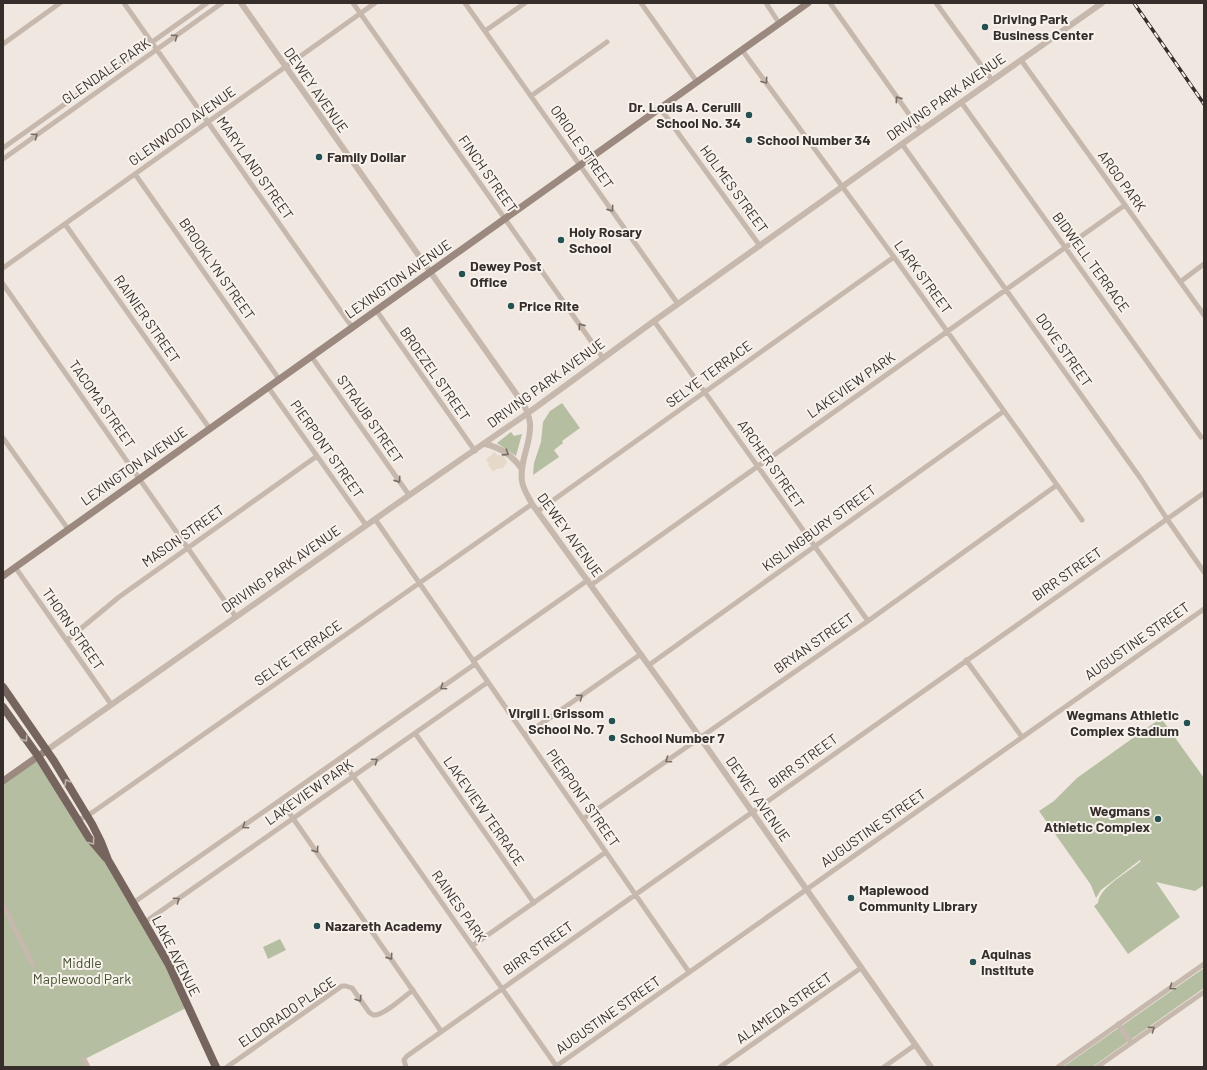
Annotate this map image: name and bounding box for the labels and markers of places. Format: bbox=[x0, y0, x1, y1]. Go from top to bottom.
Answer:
place label: Driving Park Business Center bbox=[993, 10, 1094, 43]
marker: Driving Park Business Center bbox=[980, 22, 990, 32]
place label: Dr. Louis A. Cerulli School No. 34 bbox=[629, 98, 741, 131]
marker: Dr. Louis A. Cerulli School No. 34 bbox=[744, 110, 754, 120]
place label: School Number 34 bbox=[757, 131, 871, 148]
marker: School Number 34 bbox=[744, 135, 754, 145]
place label: Family Dollar bbox=[327, 148, 407, 165]
marker: Family Dollar bbox=[314, 152, 324, 162]
place label: Holy Rosary School bbox=[569, 223, 642, 256]
marker: Holy Rosary School bbox=[556, 235, 566, 245]
place label: Dewey Post Office bbox=[470, 257, 542, 290]
marker: Dewey Post Office bbox=[457, 269, 467, 279]
place label: Price Rite bbox=[519, 297, 580, 314]
marker: Price Rite bbox=[506, 301, 516, 311]
place label: Virgil I. Grissom School No. 7 bbox=[508, 704, 604, 737]
place label: Wegmans Athletic Complex Stadium bbox=[1066, 706, 1179, 739]
marker: Virgil I. Grissom School No. 7 bbox=[607, 716, 617, 726]
marker: Wegmans Athletic Complex Stadium bbox=[1182, 718, 1192, 728]
place label: School Number 7 bbox=[620, 729, 725, 746]
marker: School Number 7 bbox=[607, 733, 617, 743]
place label: Wegmans Athletic Complex bbox=[1044, 802, 1150, 835]
marker: Wegmans Athletic Complex bbox=[1153, 814, 1163, 824]
place label: Maplewood Community Library bbox=[859, 881, 977, 914]
marker: Maplewood Community Library bbox=[846, 893, 856, 903]
place label: Nazareth Academy bbox=[325, 917, 442, 934]
marker: Nazareth Academy bbox=[312, 921, 322, 931]
place label: Aquinas Institute bbox=[981, 945, 1034, 978]
marker: Aquinas Institute bbox=[968, 957, 978, 967]

